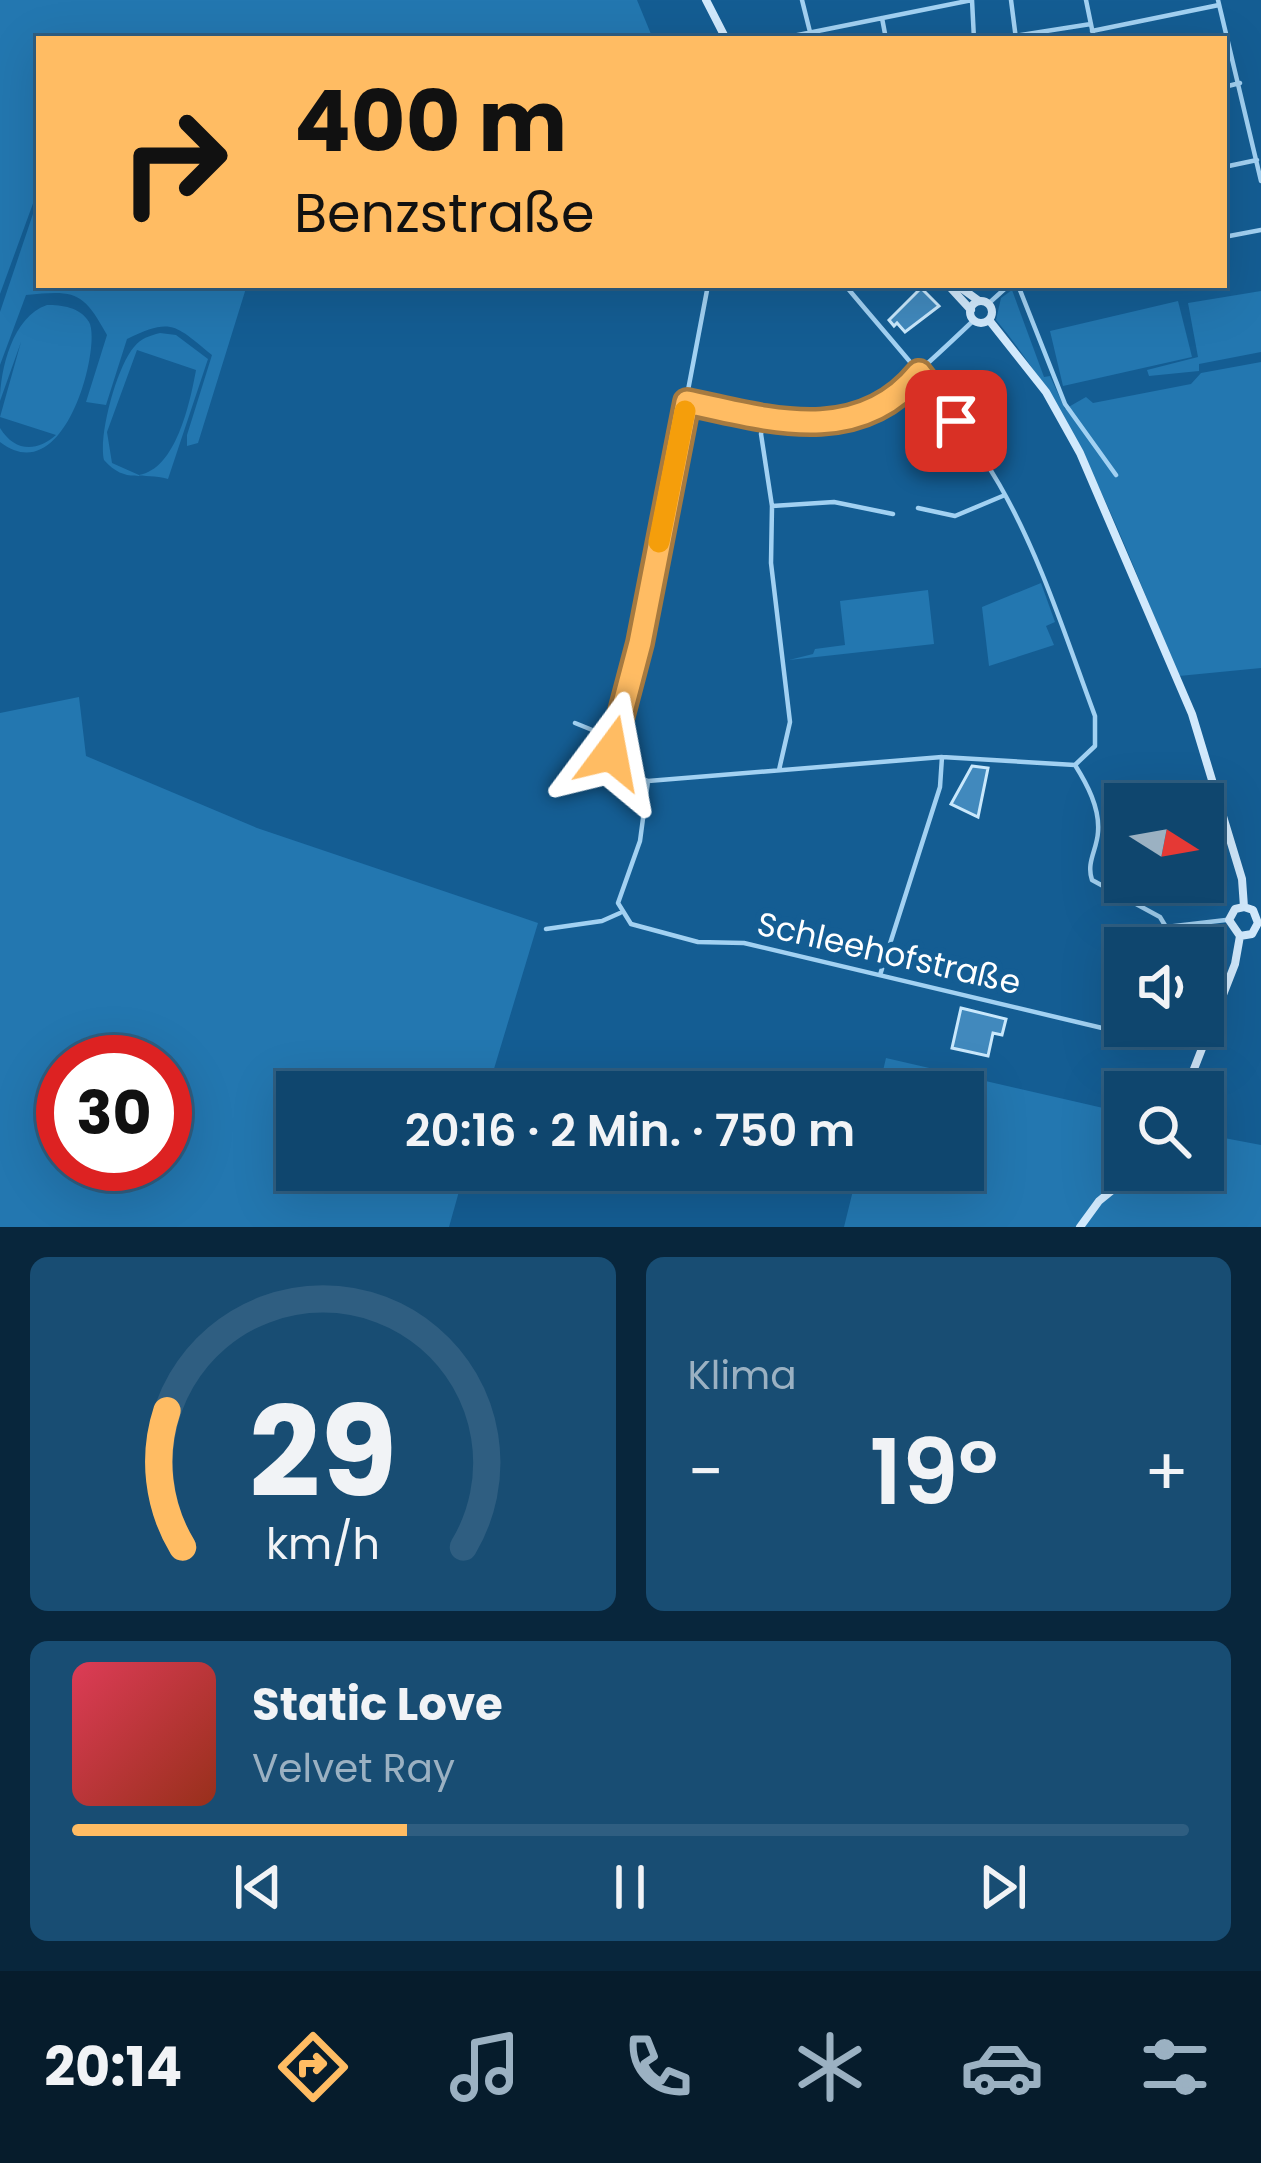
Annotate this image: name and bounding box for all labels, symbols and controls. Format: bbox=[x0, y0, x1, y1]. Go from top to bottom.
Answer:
text: 400 m bbox=[294, 63, 567, 180]
icon: right bbox=[96, 84, 252, 240]
text: Benzstraße bbox=[294, 175, 594, 251]
pin bbox=[905, 370, 1007, 472]
icon: arrive bbox=[923, 388, 989, 454]
position arrow bbox=[548, 690, 674, 816]
north arrow bbox=[1104, 783, 1224, 903]
map controls bbox=[1104, 783, 1224, 1191]
street label: Schleehofstraße bbox=[752, 900, 1026, 1006]
button: sound bbox=[1104, 927, 1224, 1047]
speed limit sign: 30 bbox=[36, 1035, 192, 1191]
button: search bbox=[1104, 1071, 1224, 1191]
text: 20:16 · 2 Min. · 750 m bbox=[405, 1099, 855, 1162]
text: Klima bbox=[688, 1348, 797, 1403]
text: 29 bbox=[249, 1365, 397, 1540]
text: 19° bbox=[869, 1409, 998, 1536]
text: − bbox=[688, 1426, 724, 1518]
text: + bbox=[1144, 1426, 1189, 1518]
text: km/h bbox=[266, 1514, 380, 1574]
text: Static Love bbox=[252, 1673, 503, 1736]
text: Velvet Ray bbox=[252, 1741, 455, 1796]
icon: previous bbox=[225, 1854, 291, 1920]
icon: pause bbox=[597, 1854, 663, 1920]
icon: next bbox=[970, 1854, 1036, 1920]
icon: directions bbox=[271, 2025, 355, 2109]
icon: music bbox=[443, 2025, 527, 2109]
icon: phone bbox=[616, 2025, 700, 2109]
icon: climate bbox=[788, 2025, 872, 2109]
icon: car bbox=[960, 2025, 1044, 2109]
icon: filters bbox=[1133, 2025, 1217, 2109]
text: 20:14 bbox=[44, 2029, 182, 2105]

